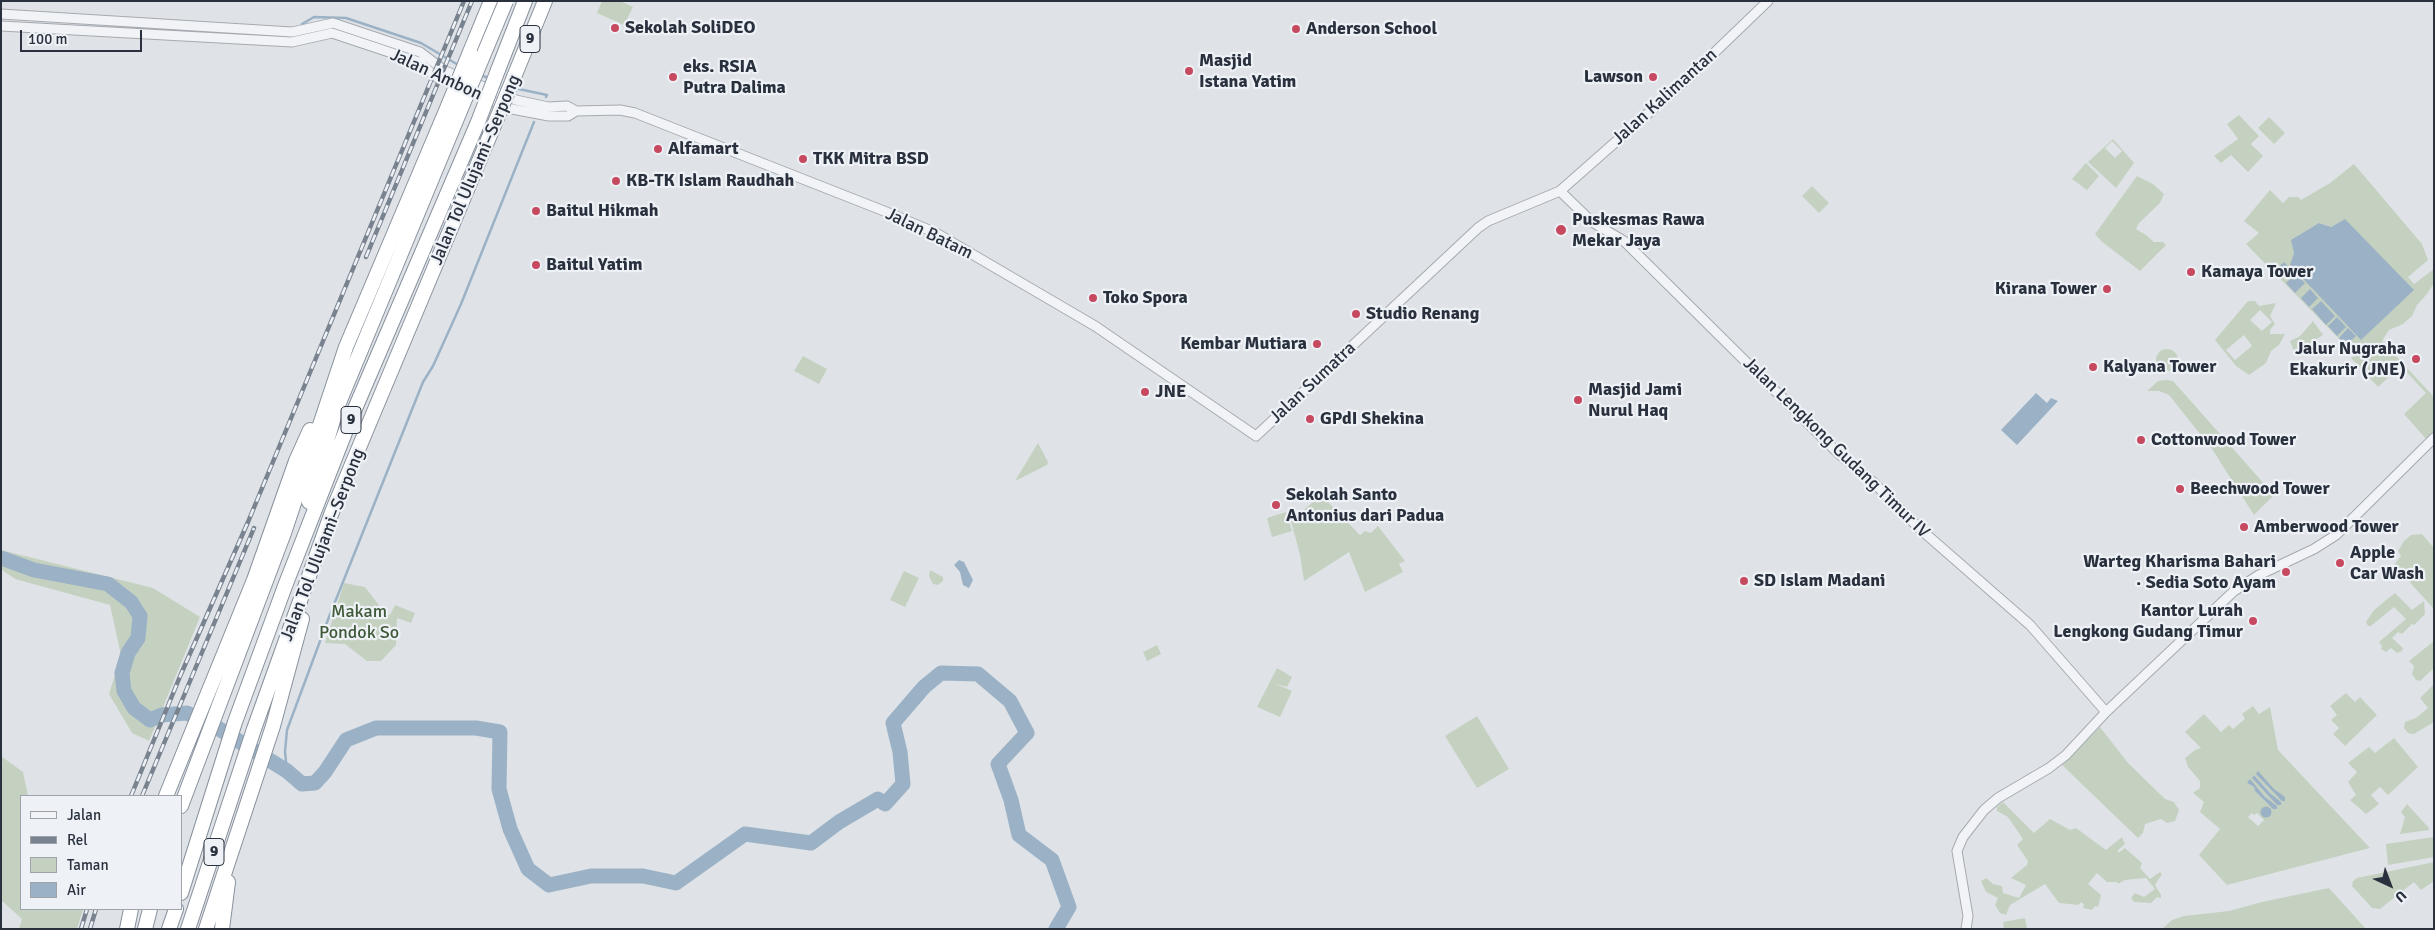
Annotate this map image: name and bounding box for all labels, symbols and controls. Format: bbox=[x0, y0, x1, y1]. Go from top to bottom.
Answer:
place label: Sekolah SoliDEO bbox=[625, 17, 755, 39]
place label: Anderson School bbox=[1306, 18, 1437, 40]
scale bar bbox=[22, 20, 145, 52]
marker: Sekolah SoliDEO bbox=[609, 22, 621, 34]
marker: Anderson School bbox=[1290, 23, 1302, 35]
road number: 9 bbox=[520, 26, 540, 52]
text: 100 m bbox=[28, 30, 68, 48]
street label: Jalan Ambon bbox=[387, 44, 485, 106]
street label: Jalan Kalimantan bbox=[1608, 44, 1722, 150]
place label: Masjid Istana Yatim bbox=[1199, 50, 1296, 92]
place label: eks. RSIA Putra Dalima bbox=[683, 56, 786, 98]
marker: Masjid Istana Yatim bbox=[1183, 65, 1195, 77]
place label: Lawson bbox=[1584, 66, 1643, 88]
marker: eks. RSIA Putra Dalima bbox=[667, 71, 679, 83]
marker: Lawson bbox=[1647, 71, 1659, 83]
street label: Jalan Tol Ulujami–Serpong bbox=[426, 72, 526, 268]
place label: Alfamart bbox=[668, 138, 739, 160]
marker: Alfamart bbox=[652, 143, 664, 155]
place label: TKK Mitra BSD bbox=[813, 148, 929, 170]
marker: TKK Mitra BSD bbox=[797, 153, 809, 165]
place label: KB-TK Islam Raudhah bbox=[626, 170, 794, 192]
marker: KB-TK Islam Raudhah bbox=[610, 175, 622, 187]
place label: Baitul Hikmah bbox=[546, 200, 659, 222]
street label: Jalan Batam bbox=[882, 204, 976, 264]
marker: Baitul Hikmah bbox=[530, 205, 542, 217]
place label: Puskesmas Rawa Mekar Jaya bbox=[1572, 209, 1705, 252]
marker: Puskesmas Rawa Mekar Jaya bbox=[1554, 223, 1568, 237]
place label: Baitul Yatim bbox=[546, 254, 643, 276]
marker: Baitul Yatim bbox=[530, 259, 542, 271]
place label: Kamaya Tower bbox=[2201, 261, 2313, 283]
marker: Kamaya Tower bbox=[2185, 266, 2197, 278]
place label: Kirana Tower bbox=[1995, 278, 2097, 300]
marker: Kirana Tower bbox=[2101, 283, 2113, 295]
place label: Toko Spora bbox=[1103, 287, 1188, 309]
marker: Toko Spora bbox=[1087, 292, 1099, 304]
place label: Studio Renang bbox=[1366, 303, 1479, 325]
marker: Studio Renang bbox=[1350, 308, 1362, 320]
place label: Kembar Mutiara bbox=[1180, 333, 1307, 355]
street label: Jalan Sumatra bbox=[1265, 338, 1361, 428]
marker: Kembar Mutiara bbox=[1311, 338, 1323, 350]
place label: Jalur Nugraha Ekakurir (JNE) bbox=[2289, 338, 2406, 380]
street label: Jalan Lengkong Gudang Timur IV bbox=[1738, 353, 1934, 543]
marker: Jalur Nugraha Ekakurir (JNE) bbox=[2410, 353, 2422, 365]
place label: Kalyana Tower bbox=[2103, 356, 2216, 378]
marker: Kalyana Tower bbox=[2087, 361, 2099, 373]
place label: Masjid Jami Nurul Haq bbox=[1588, 379, 1682, 422]
place label: JNE bbox=[1155, 381, 1186, 403]
marker: JNE bbox=[1139, 386, 1151, 398]
marker: Masjid Jami Nurul Haq bbox=[1572, 394, 1584, 406]
road number: 9 bbox=[341, 406, 361, 434]
place label: GPdI Shekina bbox=[1320, 408, 1424, 430]
marker: GPdI Shekina bbox=[1304, 413, 1316, 425]
place label: Cottonwood Tower bbox=[2151, 429, 2296, 451]
marker: Cottonwood Tower bbox=[2135, 434, 2147, 446]
street label: Jalan Tol Ulujami–Serpong bbox=[276, 446, 370, 644]
place label: Beechwood Tower bbox=[2190, 478, 2330, 500]
marker: Beechwood Tower bbox=[2174, 483, 2186, 495]
place label: Sekolah Santo Antonius dari Padua bbox=[1286, 484, 1444, 526]
marker: Sekolah Santo Antonius dari Padua bbox=[1270, 499, 1282, 511]
place label: Amberwood Tower bbox=[2254, 516, 2399, 538]
marker: Amberwood Tower bbox=[2238, 521, 2250, 533]
place label: Apple Car Wash bbox=[2350, 542, 2424, 584]
place label: Warteg Kharisma Bahari · Sedia Soto Ayam bbox=[2083, 551, 2276, 594]
marker: Apple Car Wash bbox=[2334, 557, 2346, 569]
marker: Warteg Kharisma Bahari · Sedia Soto Ayam bbox=[2280, 566, 2292, 578]
place label: SD Islam Madani bbox=[1754, 570, 1885, 592]
marker: SD Islam Madani bbox=[1738, 575, 1750, 587]
place label: Kantor Lurah Lengkong Gudang Timur bbox=[2053, 600, 2243, 642]
park label: Makam Pondok So bbox=[319, 601, 399, 644]
marker: Kantor Lurah Lengkong Gudang Timur bbox=[2247, 615, 2259, 627]
legend bbox=[20, 795, 182, 910]
text: Jalan bbox=[67, 806, 101, 824]
text: Rel bbox=[67, 831, 88, 849]
road number: 9 bbox=[204, 839, 224, 866]
text: Taman bbox=[67, 856, 109, 874]
north arrow bbox=[2365, 860, 2415, 910]
text: Air bbox=[67, 881, 86, 899]
text: U bbox=[2391, 887, 2410, 906]

